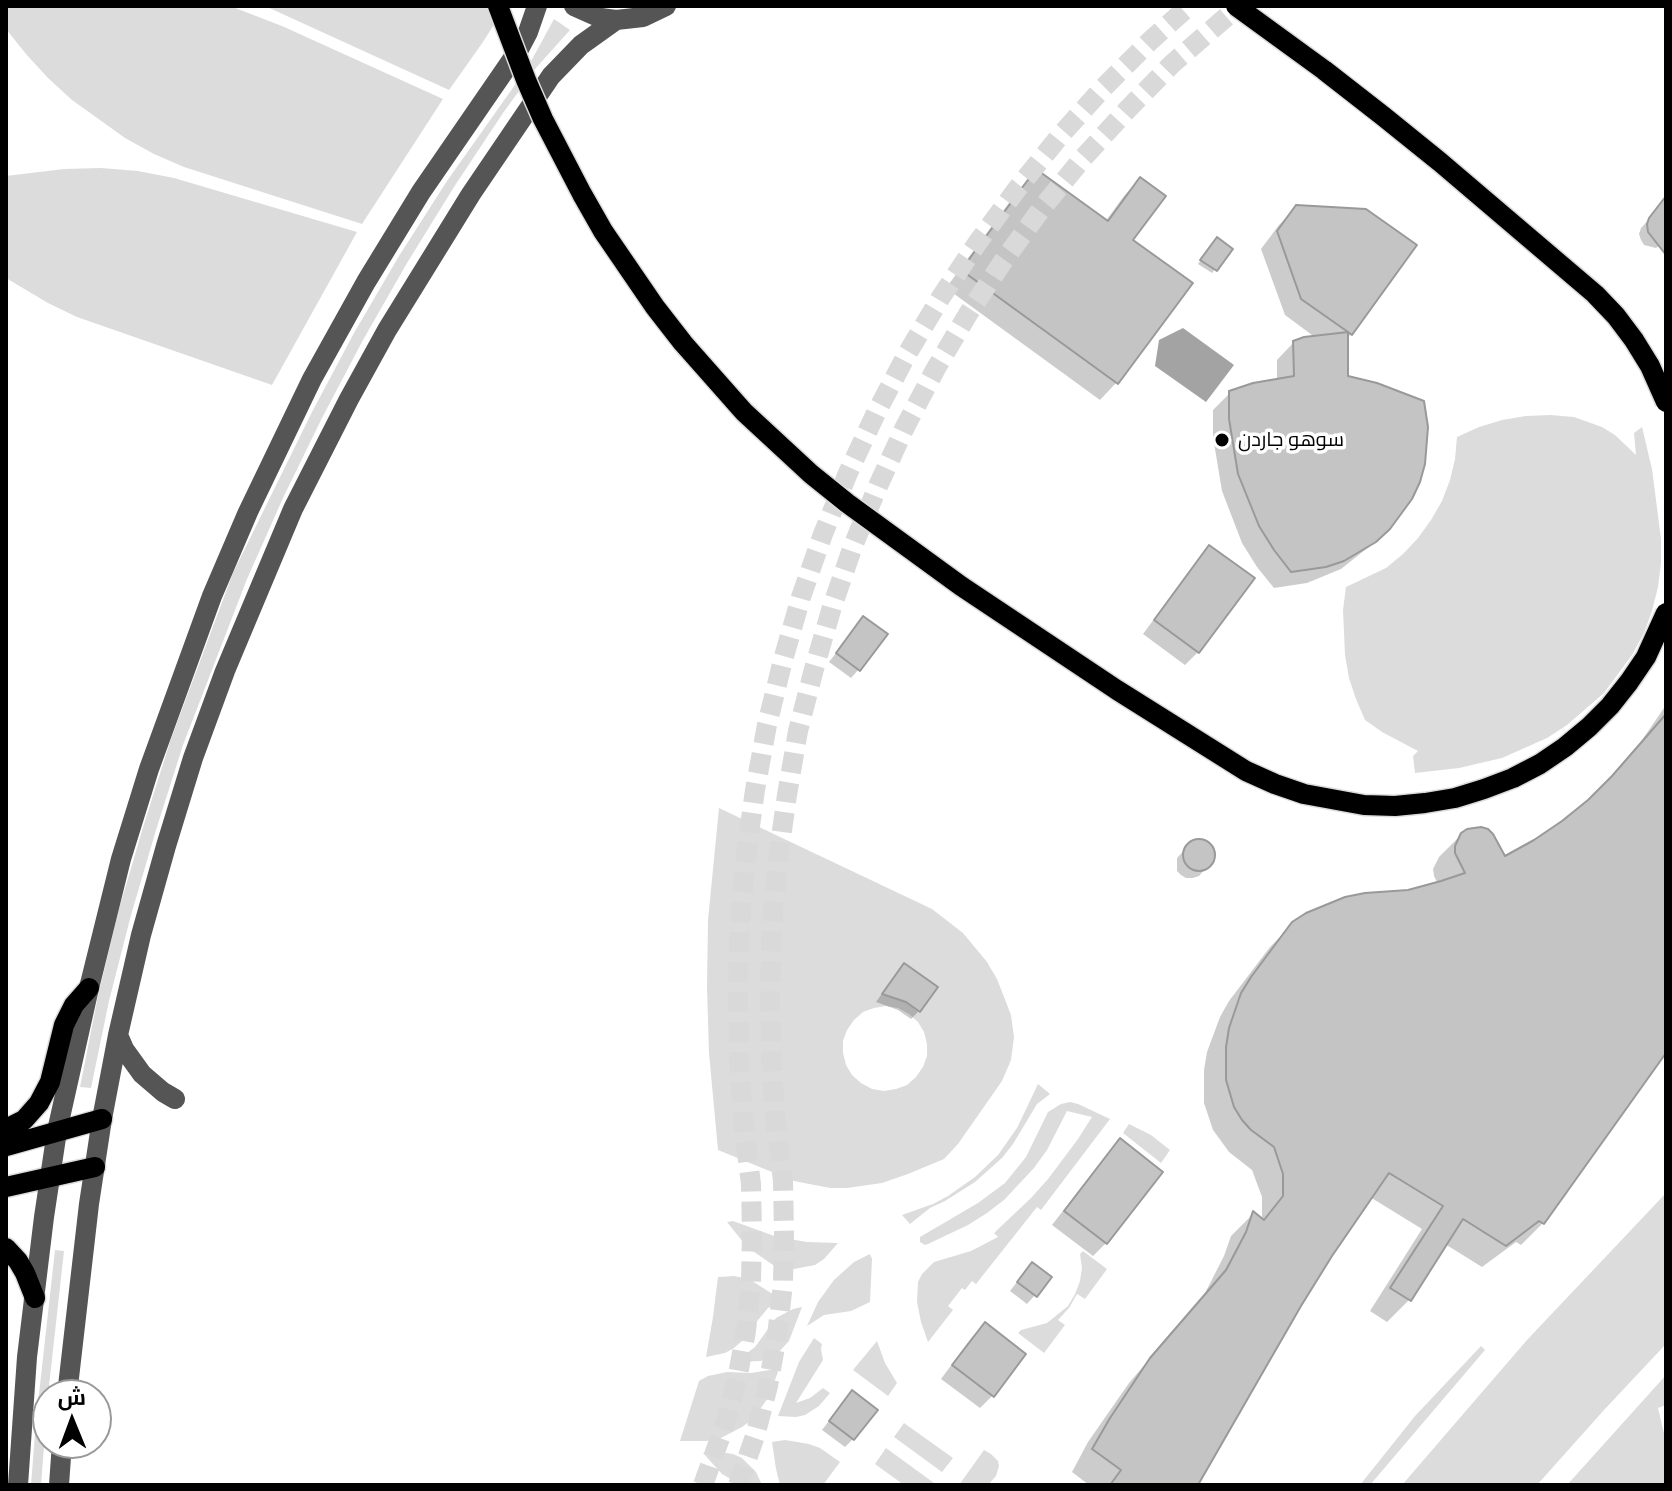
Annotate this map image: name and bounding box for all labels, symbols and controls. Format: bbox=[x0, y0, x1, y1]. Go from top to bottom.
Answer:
place label: سوهو جاردن bbox=[1238, 428, 1344, 452]
marker: سوهو جاردن bbox=[1213, 431, 1231, 449]
north arrow bbox=[32, 1379, 112, 1459]
text: ش bbox=[57, 1383, 86, 1410]

